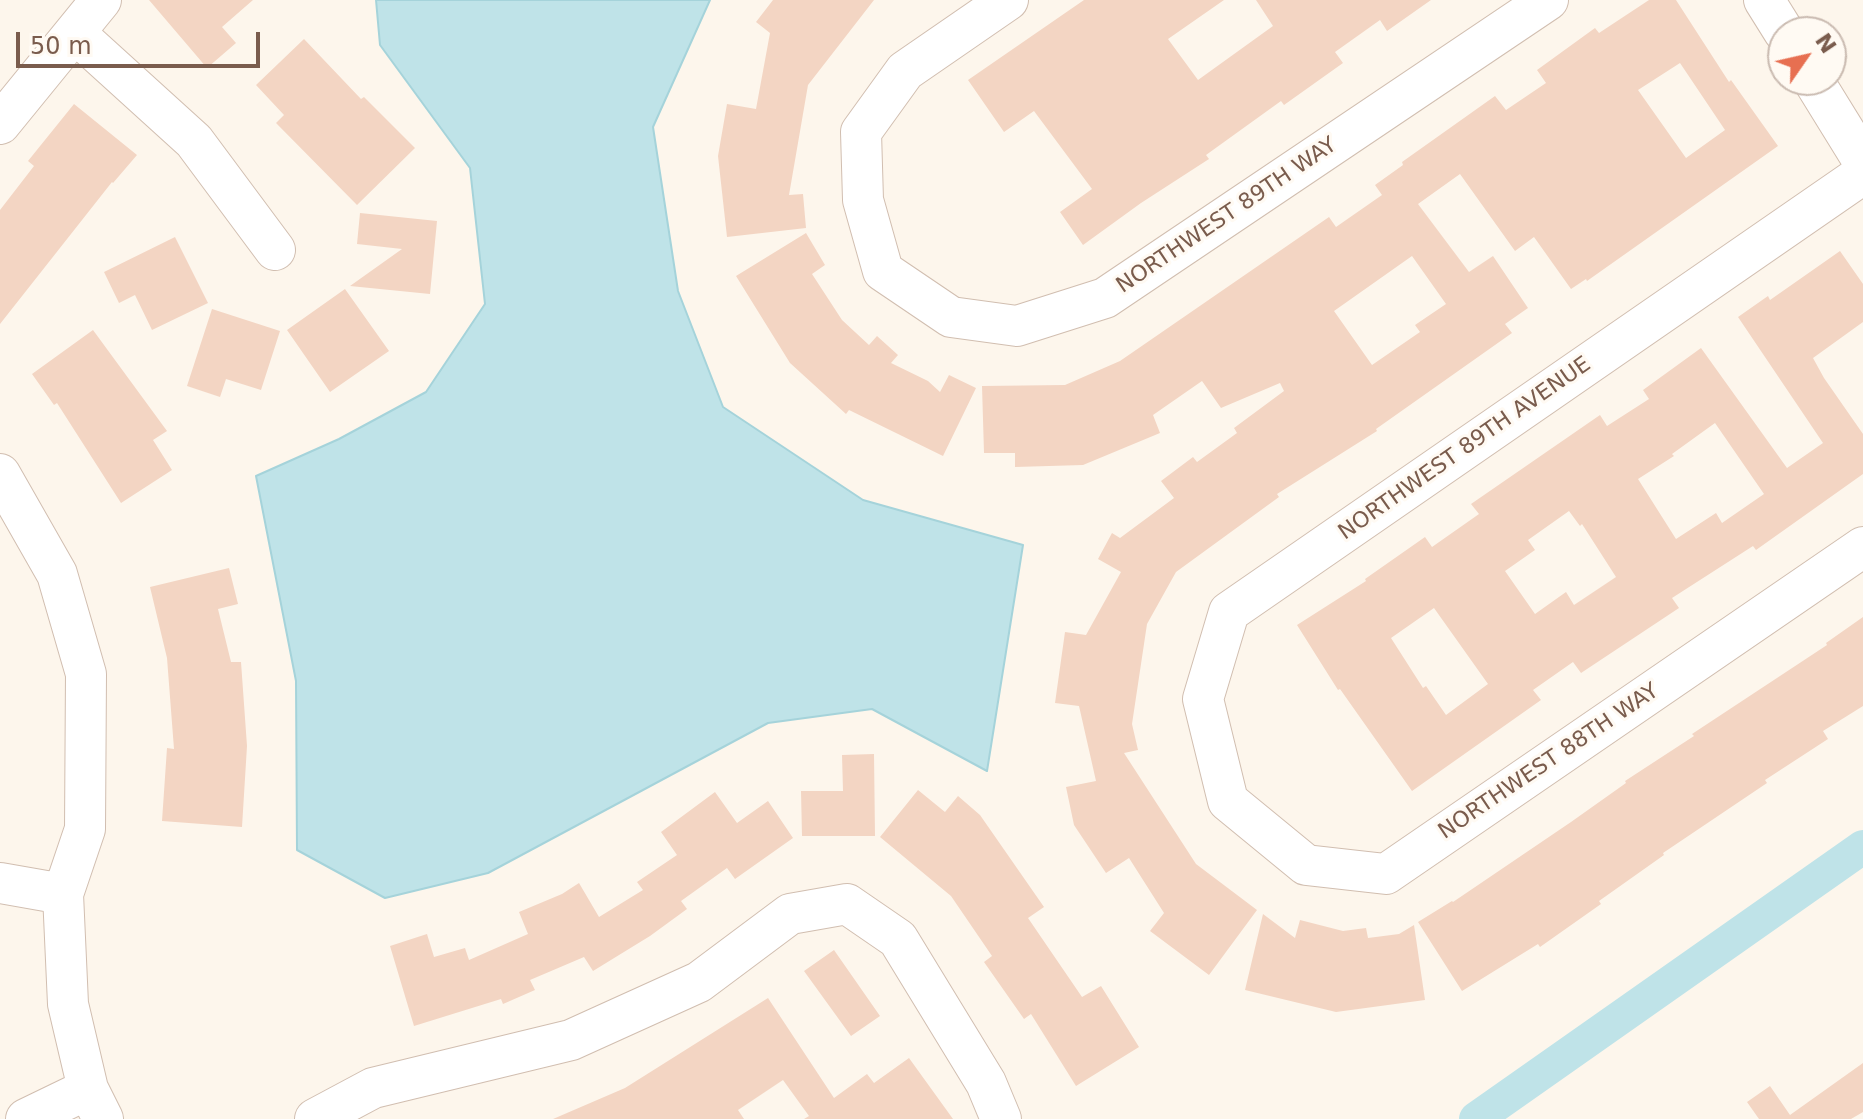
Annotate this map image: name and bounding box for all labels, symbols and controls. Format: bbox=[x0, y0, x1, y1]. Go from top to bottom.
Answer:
scale bar bbox=[20, 16, 264, 66]
north arrow bbox=[1767, 16, 1847, 96]
text: N bbox=[1810, 29, 1841, 58]
text: 50 m bbox=[30, 32, 92, 60]
street label: NORTHWEST 89TH WAY bbox=[1112, 132, 1342, 300]
street label: NORTHWEST 89TH AVENUE bbox=[1334, 352, 1596, 546]
street label: NORTHWEST 88TH WAY bbox=[1434, 678, 1664, 846]

